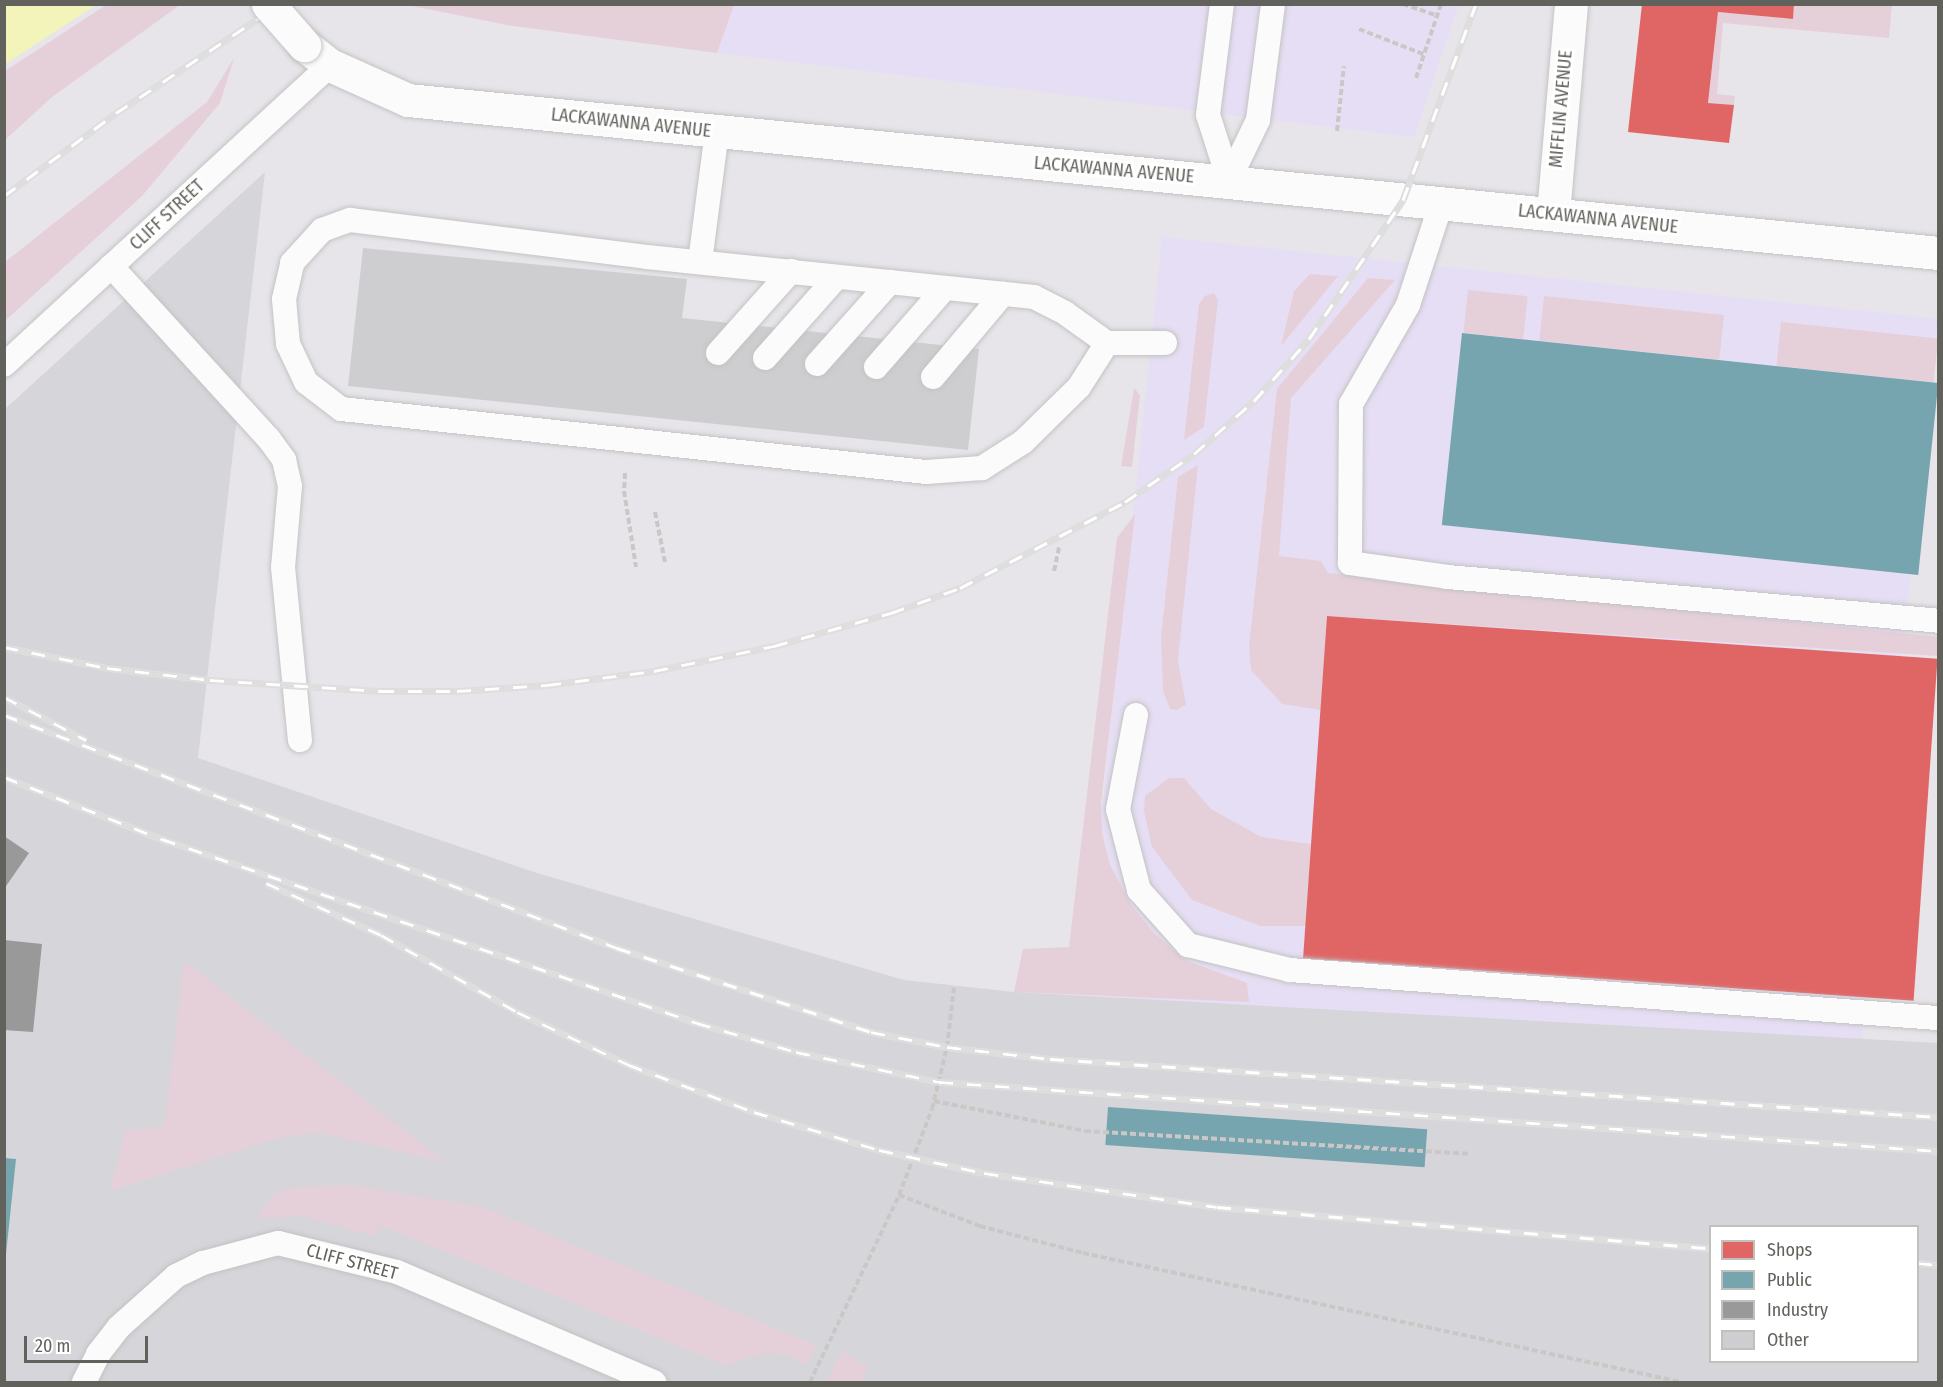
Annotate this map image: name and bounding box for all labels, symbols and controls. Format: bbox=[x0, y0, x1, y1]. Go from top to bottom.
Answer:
street label: MIFFLIN AVENUE bbox=[1545, 49, 1577, 169]
street label: LACKAWANNA AVENUE bbox=[550, 104, 712, 142]
street label: LACKAWANNA AVENUE bbox=[1033, 152, 1195, 188]
street label: CLIFF STREET bbox=[125, 175, 209, 255]
street label: LACKAWANNA AVENUE bbox=[1517, 200, 1679, 238]
legend bbox=[1709, 1225, 1919, 1363]
street label: CLIFF STREET bbox=[304, 1239, 400, 1285]
text: Shops bbox=[1767, 1239, 1812, 1261]
text: Public bbox=[1767, 1269, 1812, 1291]
text: Industry bbox=[1767, 1299, 1828, 1321]
scale bar bbox=[27, 1324, 152, 1362]
text: Other bbox=[1767, 1329, 1809, 1351]
text: 20 m bbox=[35, 1335, 70, 1357]

